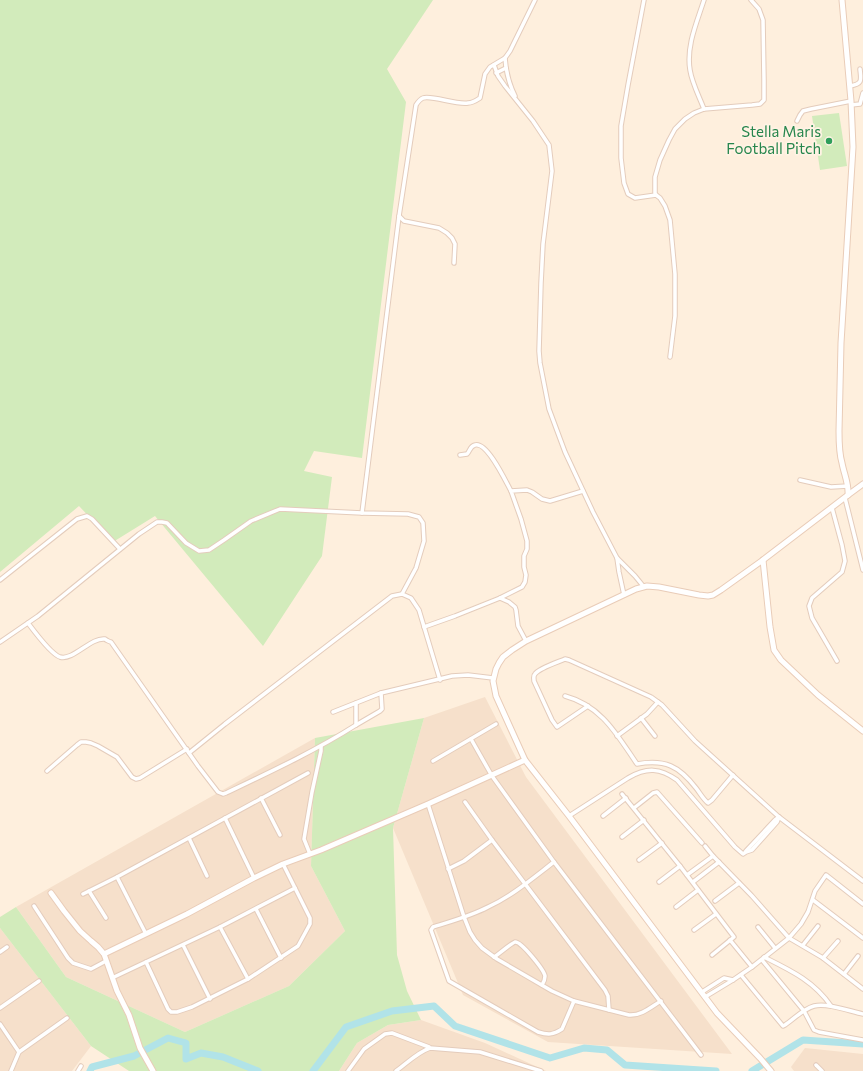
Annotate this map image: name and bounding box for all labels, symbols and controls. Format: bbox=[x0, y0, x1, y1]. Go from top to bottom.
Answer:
place label: Stella Maris Football Pitch bbox=[726, 122, 821, 157]
marker: Stella Maris Football Pitch bbox=[824, 136, 834, 146]

